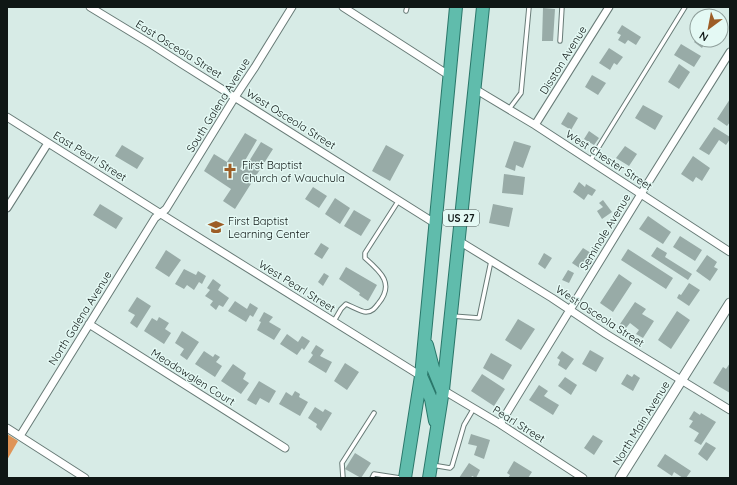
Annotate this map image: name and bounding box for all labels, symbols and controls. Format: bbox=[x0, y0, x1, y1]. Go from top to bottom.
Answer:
north arrow bbox=[689, 8, 729, 48]
street label: East Osceola Street bbox=[133, 17, 225, 81]
street label: Disston Avenue bbox=[536, 23, 590, 97]
text: N bbox=[697, 28, 711, 45]
street label: South Galena Avenue bbox=[183, 55, 253, 155]
street label: West Osceola Street bbox=[244, 86, 339, 152]
street label: West Chester Street bbox=[563, 127, 655, 193]
street label: East Pearl Street bbox=[51, 128, 130, 184]
place label: First Baptist Church of Wauchula bbox=[242, 158, 345, 185]
church icon: First Baptist Church of Wauchula bbox=[221, 162, 239, 180]
street label: Seminole Avenue bbox=[577, 191, 633, 273]
road number: US 27 bbox=[443, 210, 479, 226]
place label: First Baptist Learning Center bbox=[228, 214, 311, 241]
school or university icon: First Baptist Learning Center bbox=[207, 218, 225, 236]
street label: West Pearl Street bbox=[256, 257, 338, 315]
street label: North Galena Avenue bbox=[45, 268, 115, 368]
street label: West Osceola Street bbox=[553, 282, 647, 350]
street label: Meadowglen Court bbox=[148, 345, 238, 409]
street label: North Main Avenue bbox=[609, 378, 673, 468]
street label: Pearl Street bbox=[490, 402, 548, 446]

